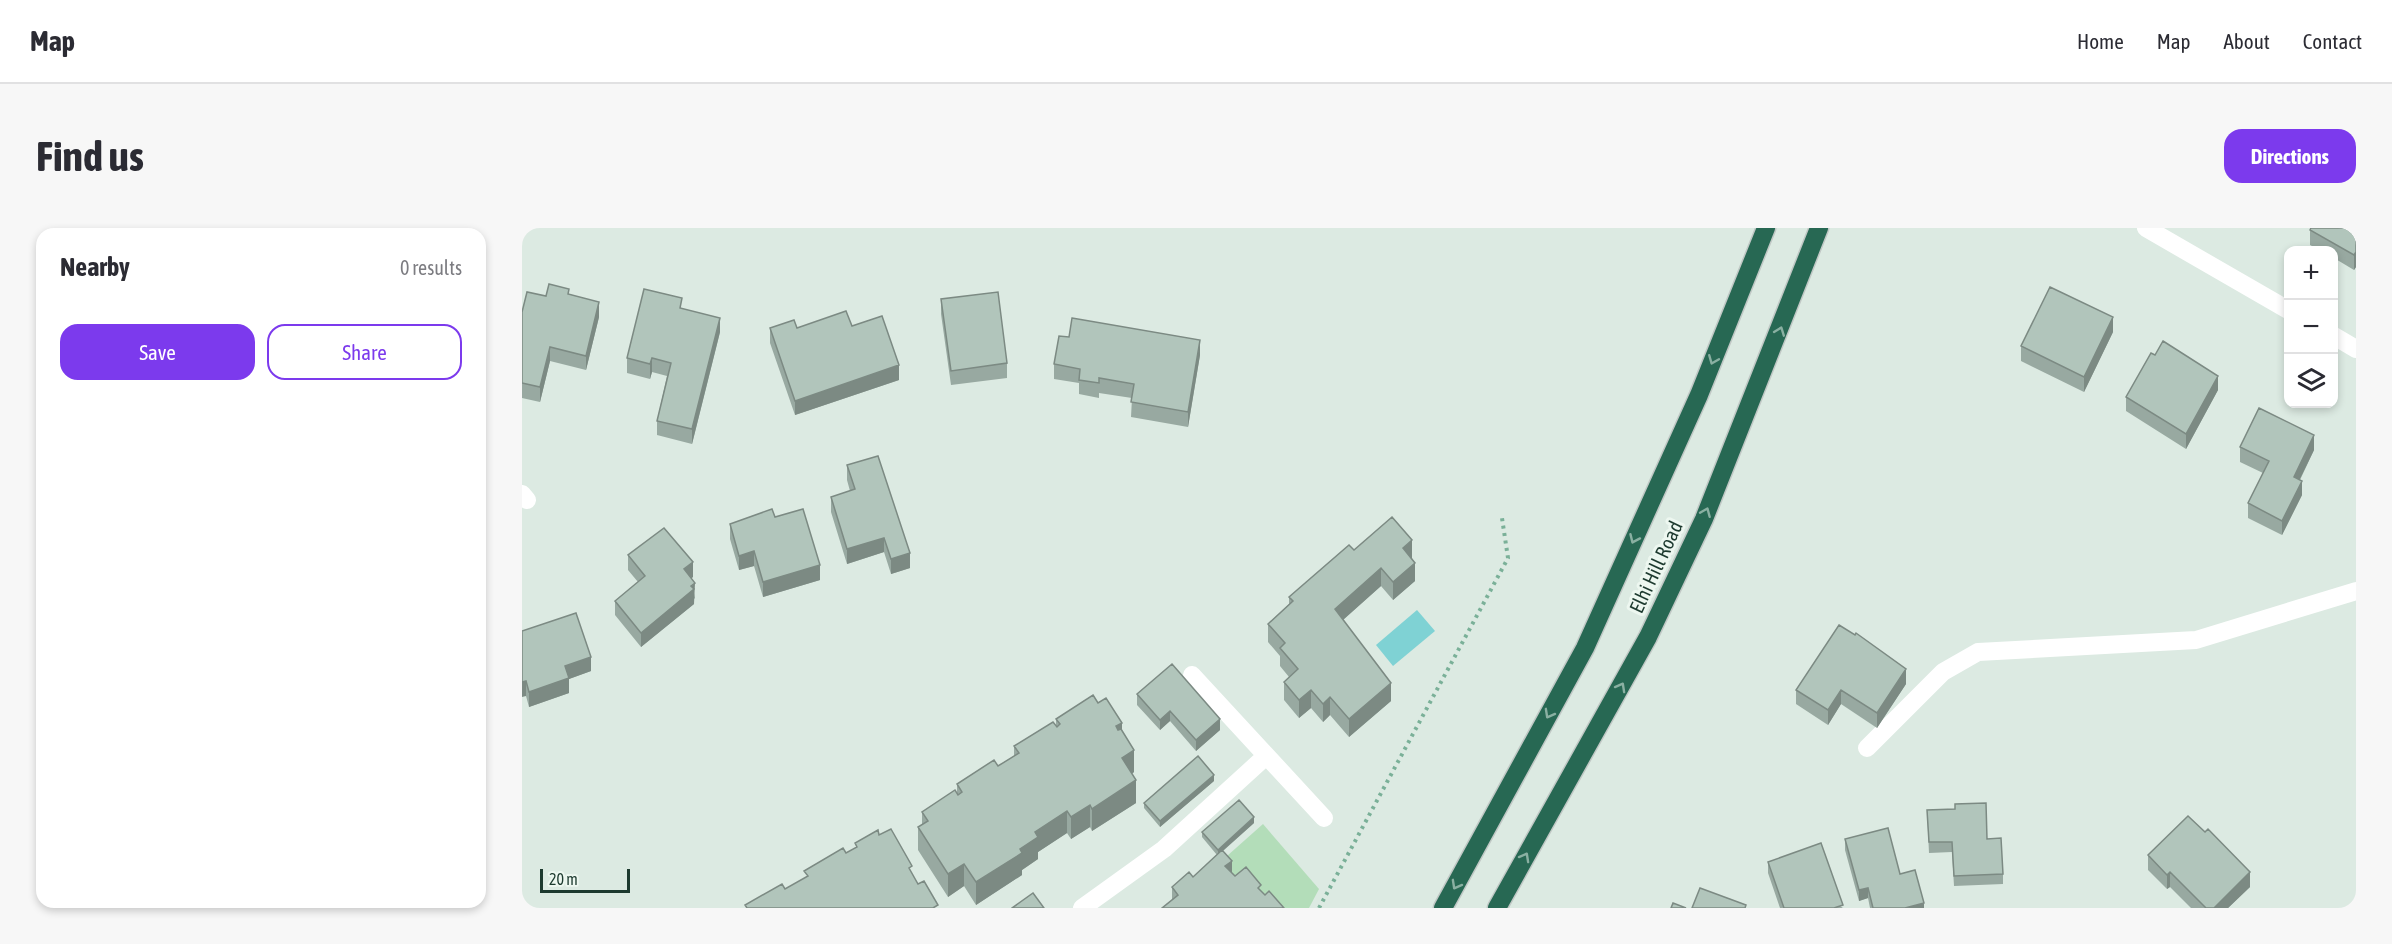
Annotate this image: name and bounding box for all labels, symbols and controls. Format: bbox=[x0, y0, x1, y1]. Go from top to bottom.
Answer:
text: Map bbox=[30, 25, 75, 57]
text: Home bbox=[2077, 29, 2124, 53]
text: Map bbox=[2157, 29, 2191, 53]
text: About bbox=[2224, 29, 2270, 53]
text: Contact bbox=[2303, 29, 2362, 53]
button: Directions bbox=[2224, 129, 2356, 183]
text: Find us bbox=[36, 132, 144, 180]
map controls bbox=[2284, 246, 2338, 408]
button: + bbox=[2284, 246, 2338, 300]
text: Nearby bbox=[60, 252, 130, 282]
text: 0 results bbox=[400, 256, 462, 279]
button: − bbox=[2284, 300, 2338, 354]
button: Save bbox=[60, 324, 255, 380]
button: Share bbox=[267, 324, 462, 380]
one-way arrow bbox=[1773, 326, 1785, 337]
one-way arrow bbox=[1708, 354, 1720, 365]
button: layers bbox=[2284, 354, 2338, 408]
one-way arrow bbox=[1699, 507, 1711, 518]
street label: Elhi Hill Road bbox=[1624, 517, 1687, 616]
one-way arrow bbox=[1630, 532, 1642, 543]
one-way arrow bbox=[1613, 683, 1625, 693]
one-way arrow bbox=[1545, 708, 1556, 718]
one-way arrow bbox=[1518, 853, 1530, 863]
scale bar bbox=[540, 866, 630, 894]
text: 20 m bbox=[549, 870, 578, 888]
one-way arrow bbox=[1451, 879, 1463, 889]

